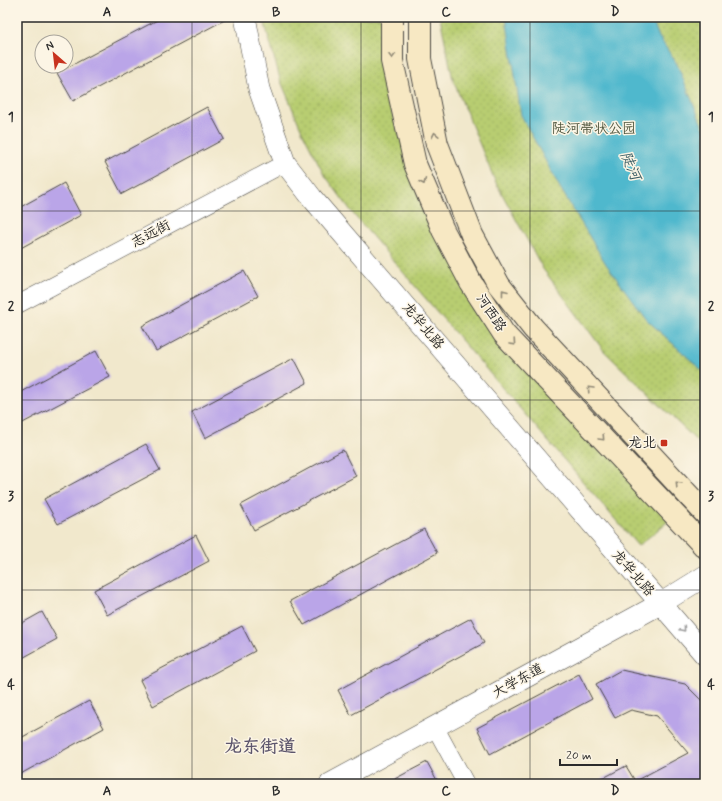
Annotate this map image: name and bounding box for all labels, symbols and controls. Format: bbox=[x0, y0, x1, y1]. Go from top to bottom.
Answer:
text: A bbox=[103, 4, 111, 21]
text: B bbox=[272, 4, 281, 21]
text: C bbox=[441, 4, 451, 21]
text: D bbox=[611, 4, 620, 21]
north arrow bbox=[34, 34, 74, 74]
text: N bbox=[43, 38, 56, 54]
one-way arrow bbox=[388, 53, 396, 59]
text: 1 bbox=[8, 109, 14, 126]
text: 1 bbox=[708, 109, 714, 126]
park label: 陡河带状公园 bbox=[552, 120, 636, 138]
one-way arrow bbox=[432, 132, 440, 138]
water label: 陡河 bbox=[615, 148, 646, 187]
one-way arrow bbox=[418, 178, 426, 185]
street label: 志远街 bbox=[128, 216, 174, 252]
one-way arrow bbox=[502, 289, 509, 296]
street label: 河西路 bbox=[472, 291, 510, 335]
text: 2 bbox=[8, 298, 15, 315]
text: 2 bbox=[708, 298, 715, 315]
street label: 龙华北路 bbox=[398, 299, 448, 353]
one-way arrow bbox=[509, 338, 516, 346]
one-way arrow bbox=[587, 386, 594, 394]
one-way arrow bbox=[598, 433, 605, 441]
place label: 龙北 bbox=[628, 434, 656, 452]
marker: 龙北 bbox=[659, 438, 669, 448]
one-way arrow bbox=[676, 481, 683, 489]
text: 3 bbox=[8, 488, 14, 505]
text: 3 bbox=[708, 488, 714, 505]
street label: 龙华北路 bbox=[608, 546, 658, 600]
one-way arrow bbox=[678, 625, 685, 632]
street label: 大学东道 bbox=[489, 660, 547, 702]
text: 4 bbox=[7, 677, 15, 694]
text: 4 bbox=[707, 677, 715, 694]
district label: 龙东街道 bbox=[224, 735, 296, 759]
scale bar bbox=[560, 741, 617, 767]
text: 20 m bbox=[566, 748, 592, 764]
text: A bbox=[103, 783, 111, 800]
text: B bbox=[272, 783, 281, 800]
text: C bbox=[441, 783, 451, 800]
text: D bbox=[611, 783, 620, 800]

